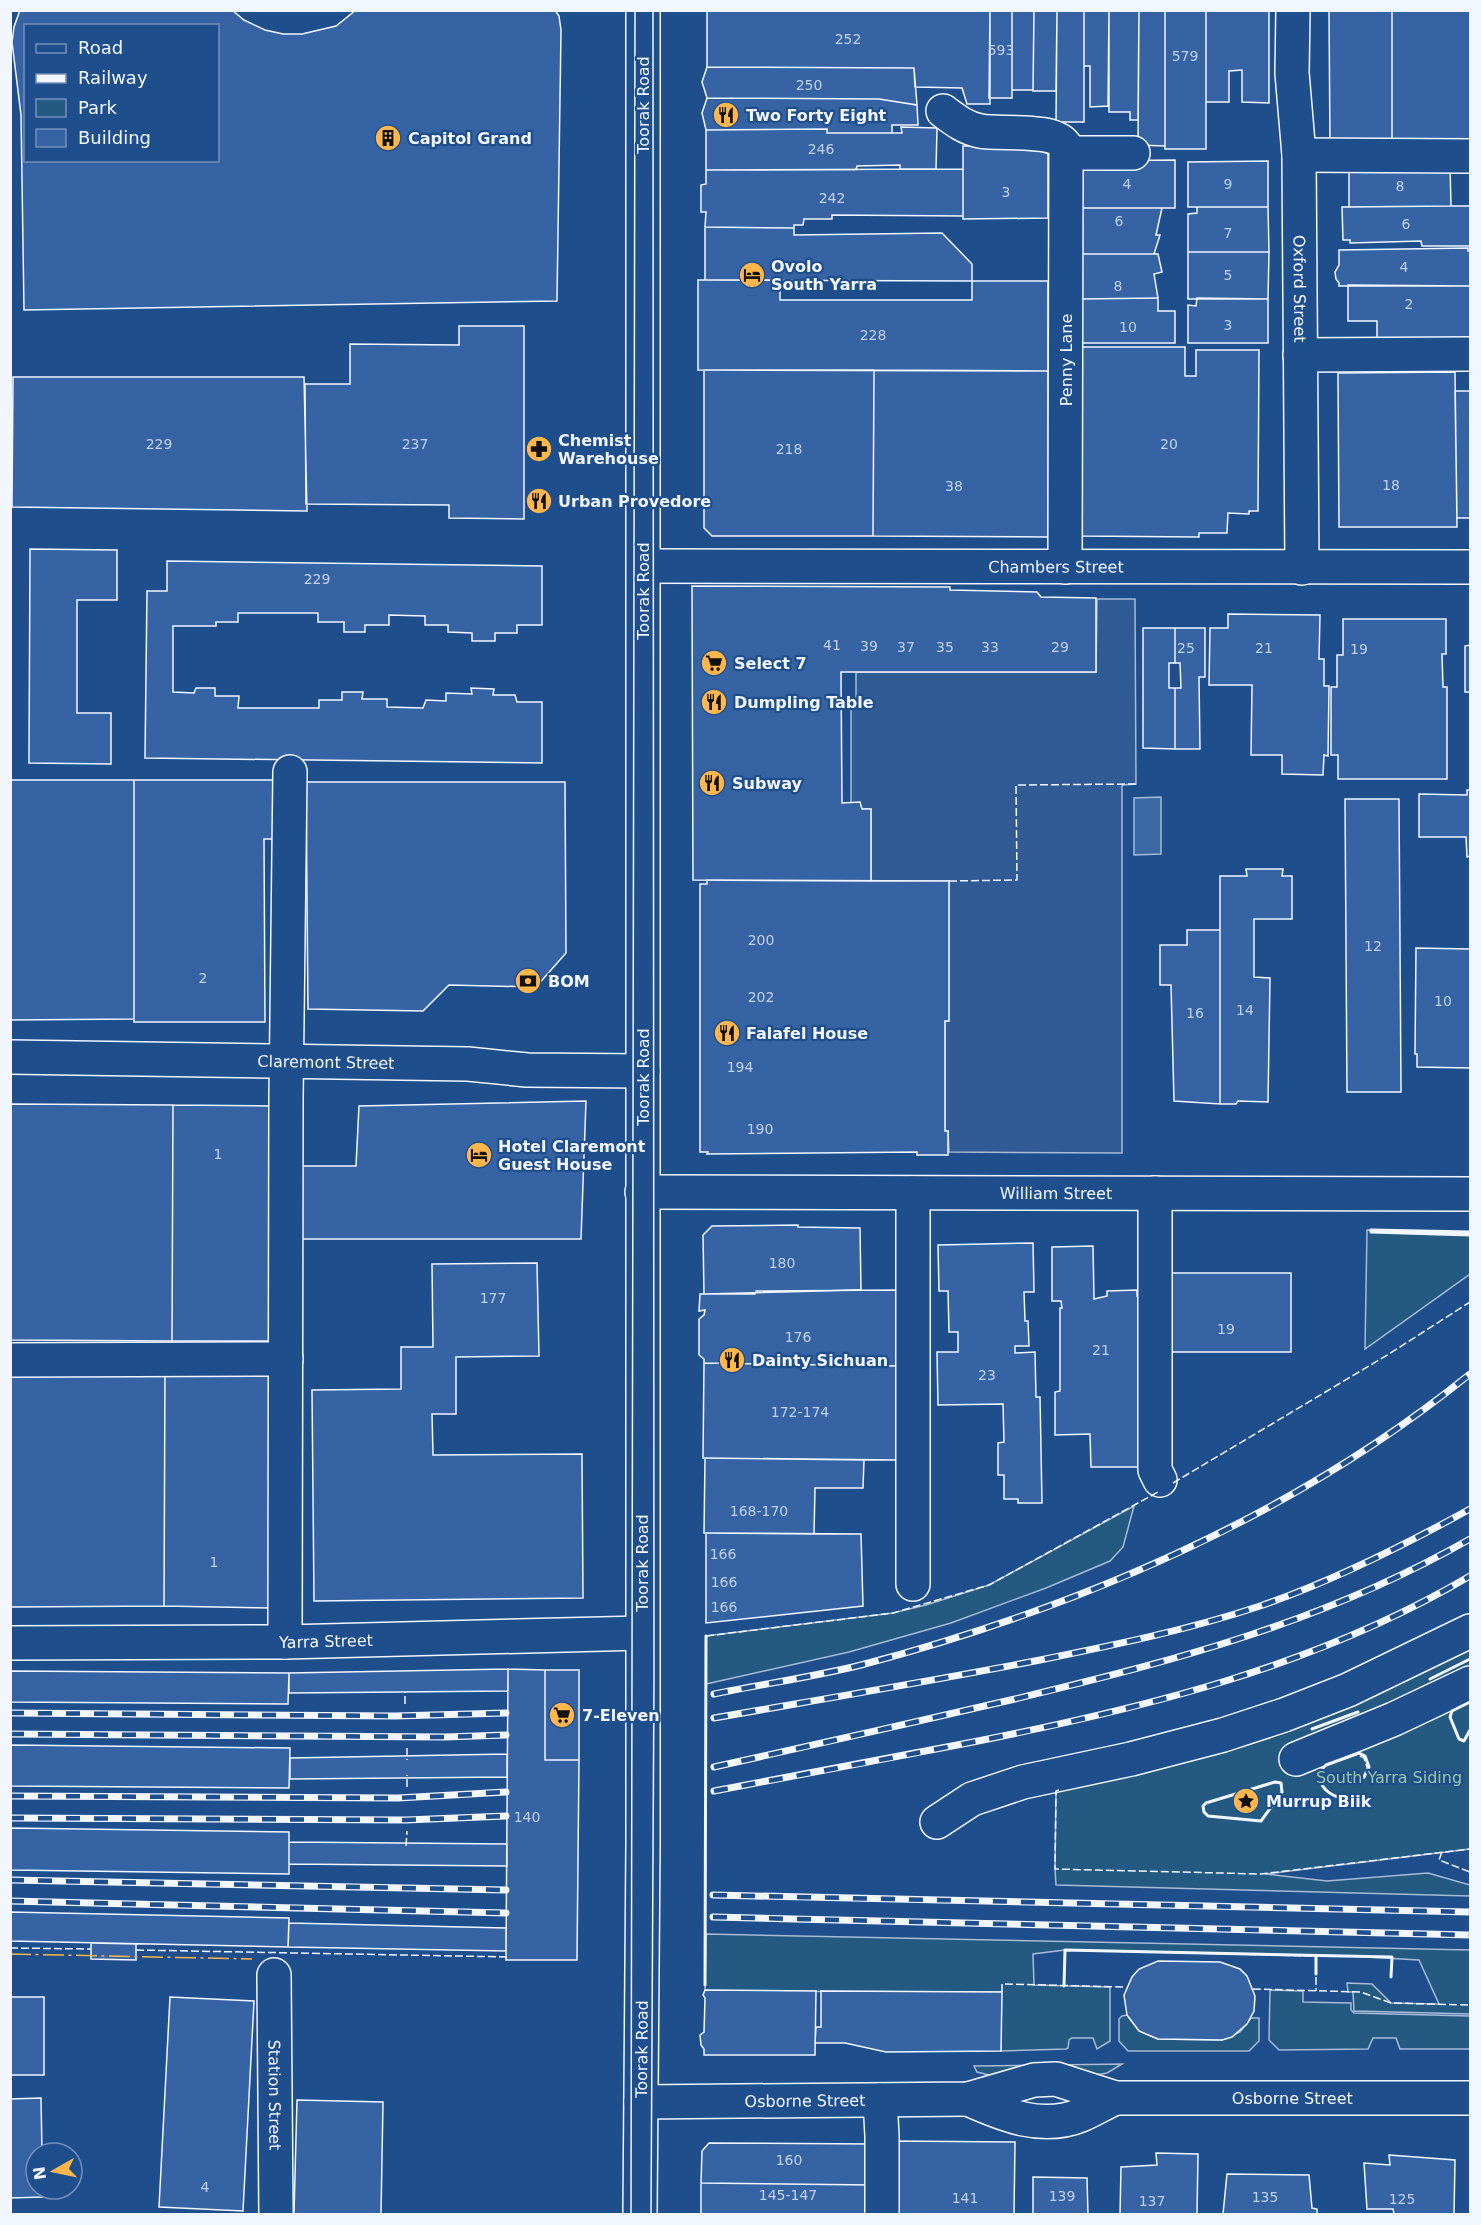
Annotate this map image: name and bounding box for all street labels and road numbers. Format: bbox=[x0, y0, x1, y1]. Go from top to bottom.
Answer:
street label: Toorak Road bbox=[634, 56, 653, 155]
street label: Oxford Street bbox=[1290, 235, 1309, 343]
street label: Penny Lane bbox=[1057, 314, 1076, 406]
street label: Toorak Road bbox=[634, 542, 653, 641]
street label: Chambers Street bbox=[988, 557, 1124, 577]
street label: Toorak Road bbox=[634, 1028, 653, 1127]
street label: Claremont Street bbox=[257, 1052, 395, 1073]
street label: William Street bbox=[1000, 1184, 1112, 1203]
street label: Toorak Road bbox=[633, 1514, 652, 1613]
street label: Yarra Street bbox=[278, 1631, 373, 1652]
street label: Toorak Road bbox=[632, 2000, 652, 2099]
street label: Station Street bbox=[265, 2040, 284, 2150]
street label: Osborne Street bbox=[1232, 2089, 1353, 2108]
street label: Osborne Street bbox=[744, 2091, 866, 2111]

